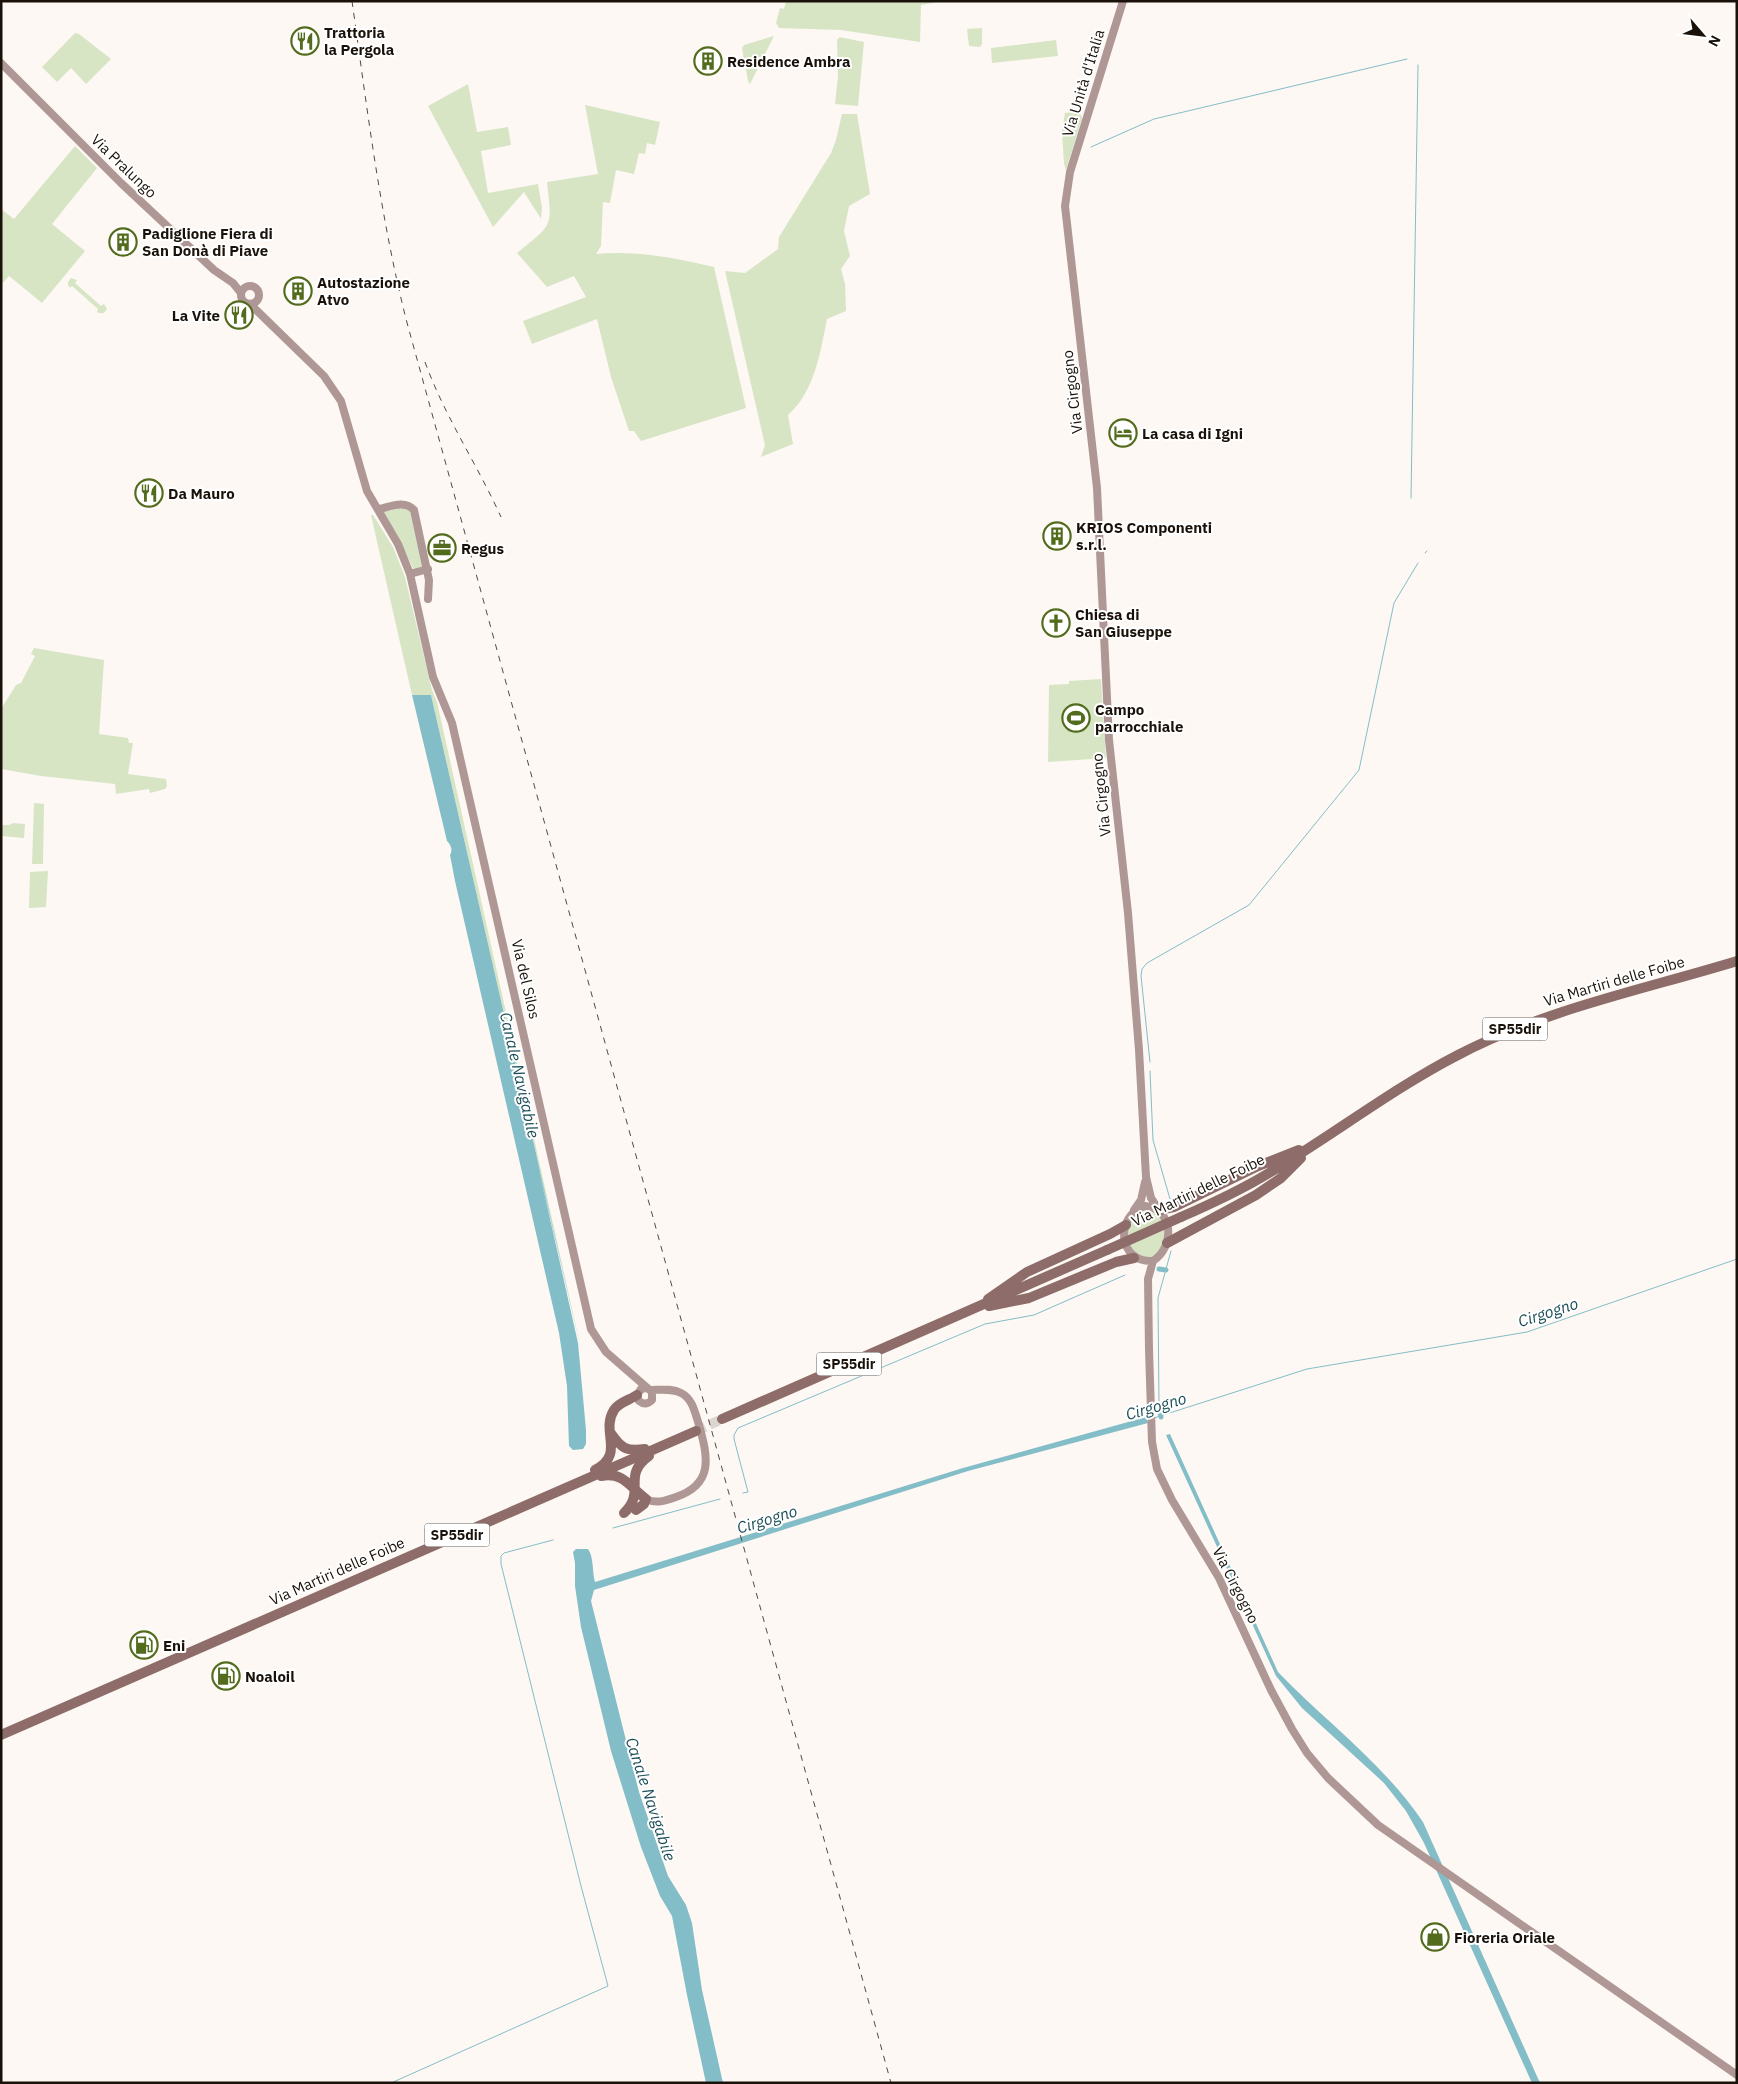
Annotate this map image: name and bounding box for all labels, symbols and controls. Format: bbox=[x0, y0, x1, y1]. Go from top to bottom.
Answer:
north arrow bbox=[1678, 10, 1728, 60]
place label: Trattoria la Pergola bbox=[324, 23, 395, 59]
restaurant icon: Trattoria la Pergola bbox=[290, 26, 320, 56]
street label: Via Unità d'Italia bbox=[1058, 27, 1108, 139]
text: N bbox=[1704, 32, 1725, 50]
building icon: Residence Ambra bbox=[693, 46, 723, 76]
place label: Residence Ambra bbox=[727, 52, 851, 71]
street label: Via Pralungo bbox=[87, 130, 161, 202]
place label: Padiglione Fiera di San Donà di Piave bbox=[142, 224, 273, 260]
building icon: Padiglione Fiera di San Donà di Piave bbox=[108, 227, 138, 257]
place label: Autostazione Atvo bbox=[317, 273, 410, 309]
building icon: Autostazione Atvo bbox=[283, 276, 313, 306]
restaurant icon: La Vite bbox=[224, 300, 254, 330]
place label: La Vite bbox=[172, 306, 220, 325]
street label: Via Cirgogno bbox=[1057, 349, 1087, 435]
hotel icon: La casa di Igni bbox=[1108, 418, 1138, 448]
place label: La casa di Igni bbox=[1142, 424, 1243, 443]
restaurant icon: Da Mauro bbox=[134, 478, 164, 508]
place label: Da Mauro bbox=[168, 484, 235, 503]
place label: KRIOS Componenti s.r.l. bbox=[1076, 518, 1212, 554]
building icon: KRIOS Componenti s.r.l. bbox=[1042, 521, 1072, 551]
office icon: Regus bbox=[427, 533, 457, 563]
place label: Regus bbox=[461, 539, 504, 558]
place label: Chiesa di San Giuseppe bbox=[1075, 605, 1172, 641]
church icon: Chiesa di San Giuseppe bbox=[1041, 608, 1071, 638]
place label: Campo parrocchiale bbox=[1095, 700, 1183, 736]
sports icon: Campo parrocchiale bbox=[1061, 703, 1091, 733]
street label: Via Cirgogno bbox=[1087, 752, 1115, 838]
street label: Via del Silos bbox=[508, 937, 544, 1021]
street label: Via Martiri delle Foibe bbox=[1541, 952, 1687, 1010]
water label: Canale Navigabile bbox=[496, 1010, 544, 1140]
road number: SP55dir bbox=[1482, 1018, 1548, 1040]
street label: Via Martiri delle Foibe bbox=[1128, 1149, 1268, 1231]
water label: Cirgogno bbox=[1515, 1293, 1581, 1331]
road number: SP55dir bbox=[816, 1352, 882, 1376]
water label: Cirgogno bbox=[1123, 1388, 1189, 1424]
water label: Cirgogno bbox=[734, 1500, 800, 1538]
road number: SP55dir bbox=[424, 1524, 490, 1546]
street label: Via Martiri delle Foibe bbox=[266, 1533, 408, 1609]
street label: Via Cirgogno bbox=[1209, 1543, 1263, 1627]
fuel station icon: Eni bbox=[129, 1630, 159, 1660]
place label: Eni bbox=[163, 1636, 185, 1655]
fuel station icon: Noaloil bbox=[211, 1661, 241, 1691]
place label: Noaloil bbox=[245, 1667, 295, 1686]
water label: Canale Navigabile bbox=[622, 1735, 680, 1863]
shop icon: Fioreria Oriale bbox=[1420, 1922, 1450, 1952]
place label: Fioreria Oriale bbox=[1454, 1928, 1555, 1947]

